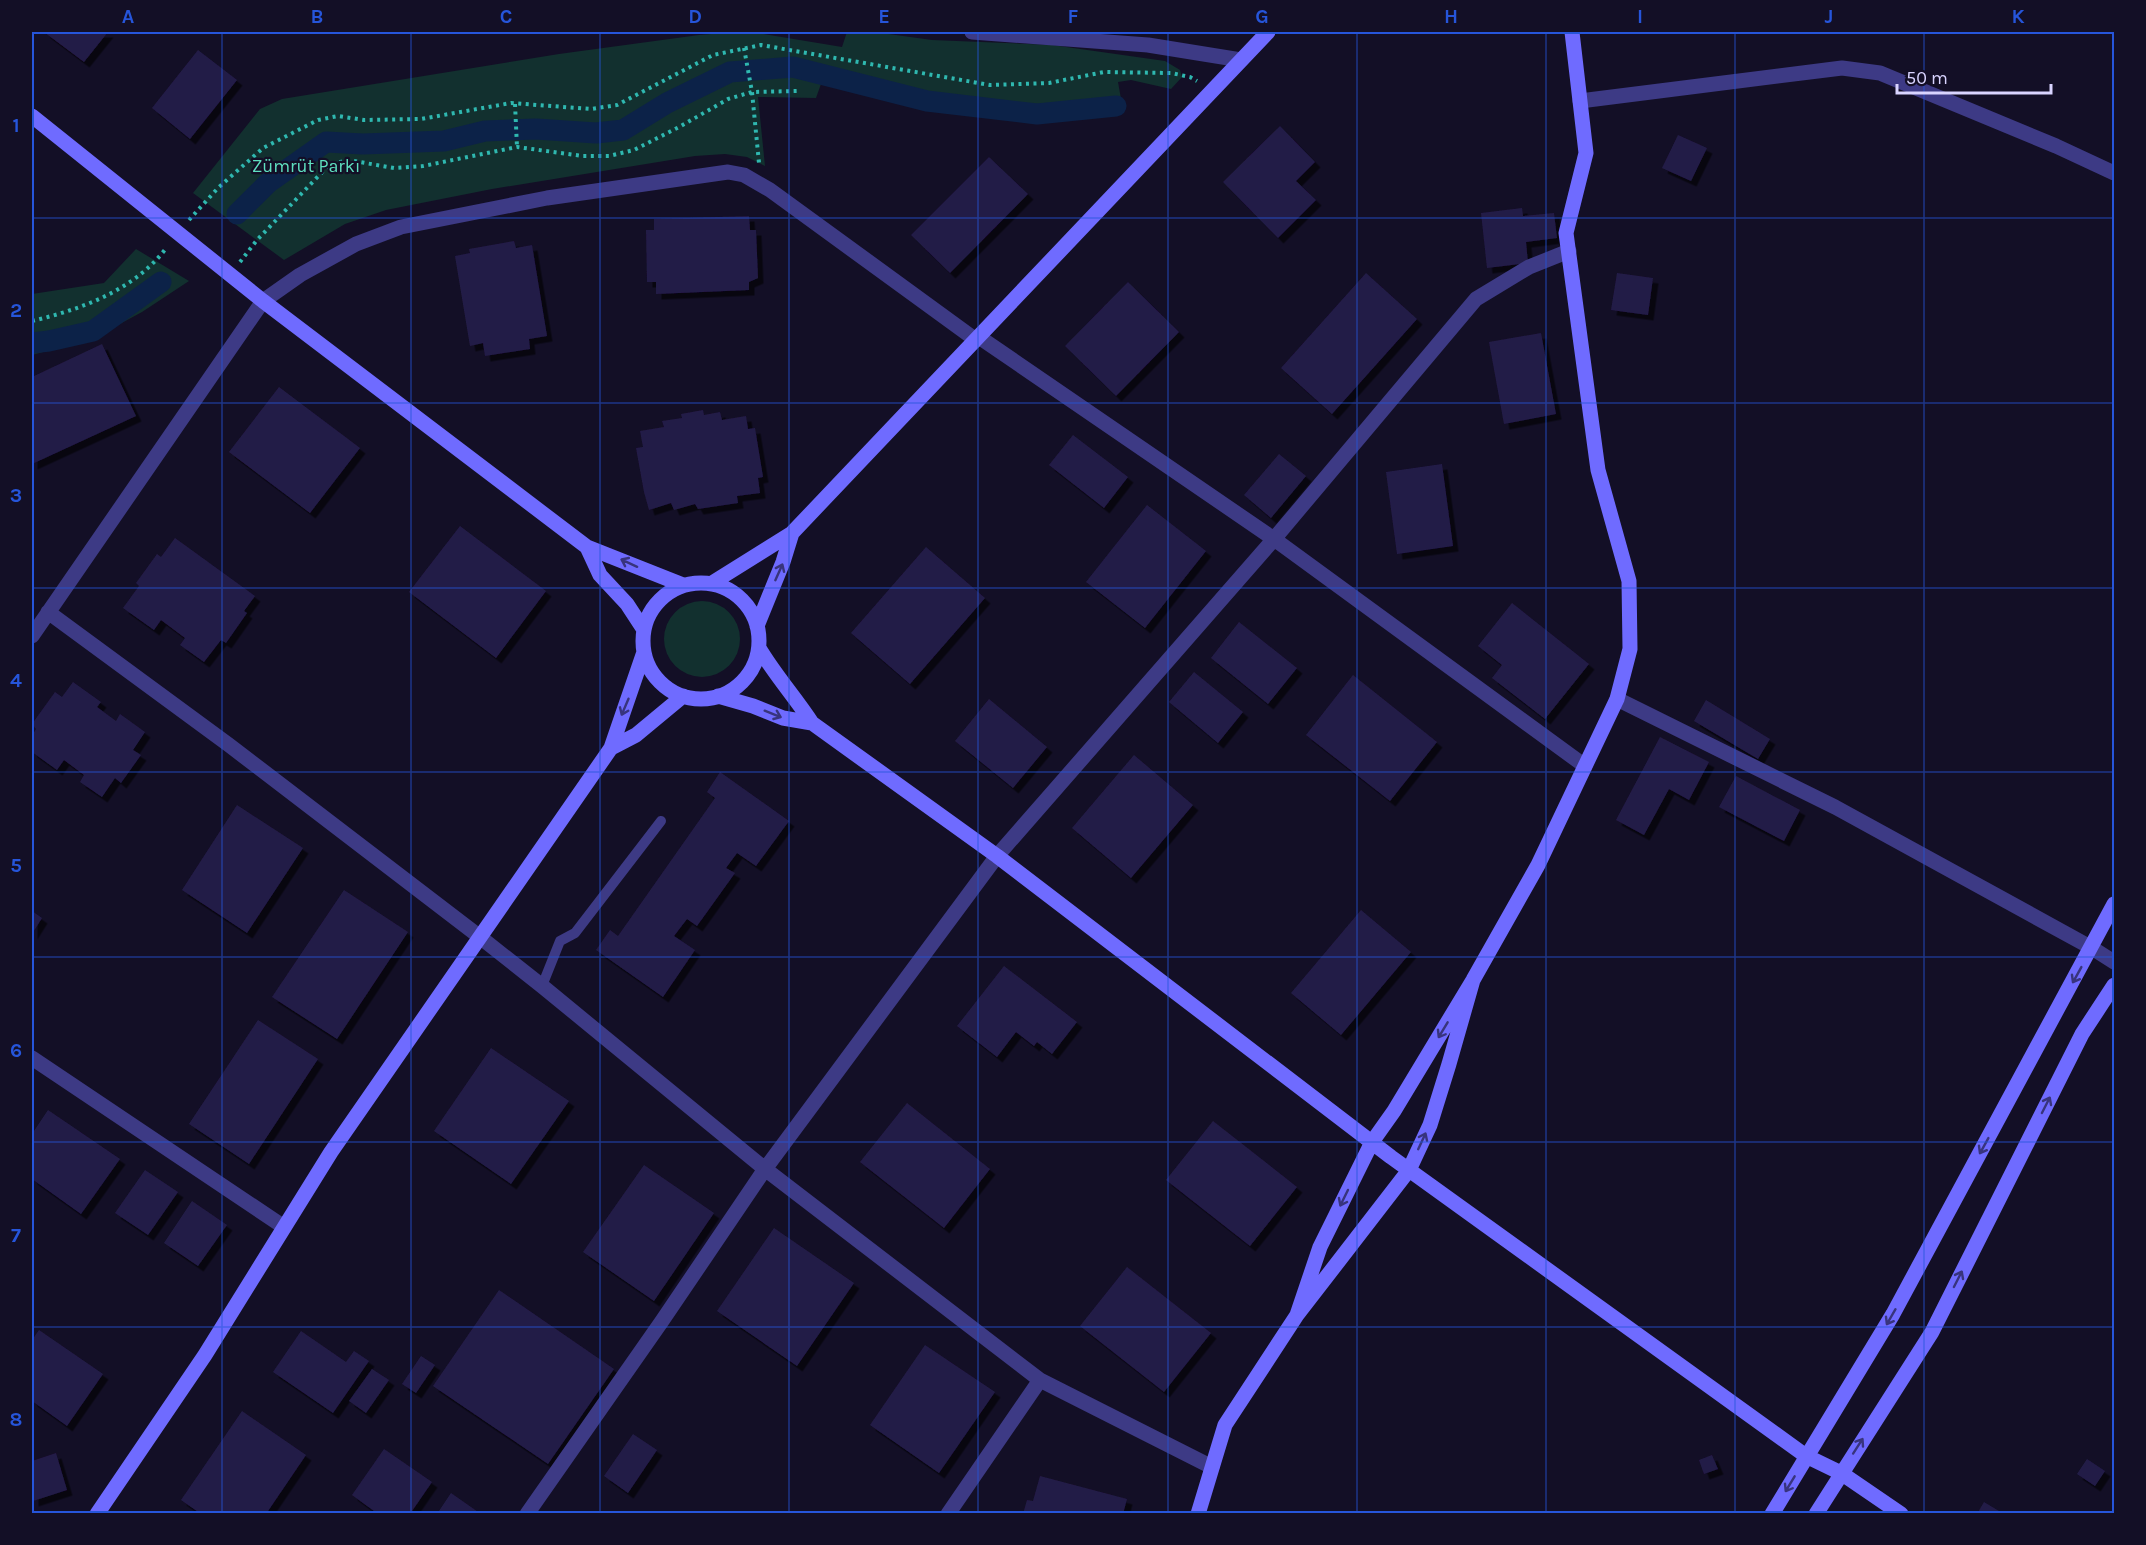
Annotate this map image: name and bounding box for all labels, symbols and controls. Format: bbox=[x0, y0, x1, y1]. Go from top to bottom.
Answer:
text: A bbox=[122, 5, 135, 28]
text: B bbox=[311, 5, 323, 28]
text: C bbox=[500, 5, 512, 28]
text: D bbox=[688, 5, 702, 28]
text: E bbox=[878, 5, 890, 28]
text: F bbox=[1068, 5, 1079, 28]
text: G bbox=[1255, 5, 1269, 28]
text: H bbox=[1444, 5, 1458, 28]
text: I bbox=[1637, 5, 1643, 28]
text: J bbox=[1825, 5, 1833, 28]
text: K bbox=[2011, 5, 2025, 28]
scale bar bbox=[1897, 57, 2052, 95]
text: 50 m bbox=[1906, 67, 1948, 89]
text: 1 bbox=[12, 114, 20, 137]
park label: Zümrüt Parkı bbox=[252, 155, 360, 177]
text: 2 bbox=[10, 299, 22, 322]
text: 3 bbox=[10, 484, 22, 507]
one-way arrow bbox=[620, 556, 638, 568]
one-way arrow bbox=[773, 563, 785, 581]
text: 4 bbox=[10, 669, 22, 692]
one-way arrow bbox=[619, 697, 630, 716]
one-way arrow bbox=[764, 709, 782, 720]
text: 5 bbox=[10, 854, 22, 877]
one-way arrow bbox=[2071, 965, 2082, 983]
one-way arrow bbox=[1436, 1021, 1448, 1038]
text: 6 bbox=[10, 1039, 22, 1062]
one-way arrow bbox=[2040, 1097, 2052, 1114]
one-way arrow bbox=[1417, 1132, 1429, 1150]
one-way arrow bbox=[1978, 1137, 1990, 1154]
one-way arrow bbox=[1338, 1188, 1349, 1206]
text: 7 bbox=[11, 1224, 21, 1247]
one-way arrow bbox=[1952, 1271, 1964, 1288]
one-way arrow bbox=[1884, 1308, 1896, 1325]
text: 8 bbox=[10, 1408, 22, 1431]
one-way arrow bbox=[1852, 1438, 1865, 1455]
one-way arrow bbox=[1783, 1475, 1795, 1492]

